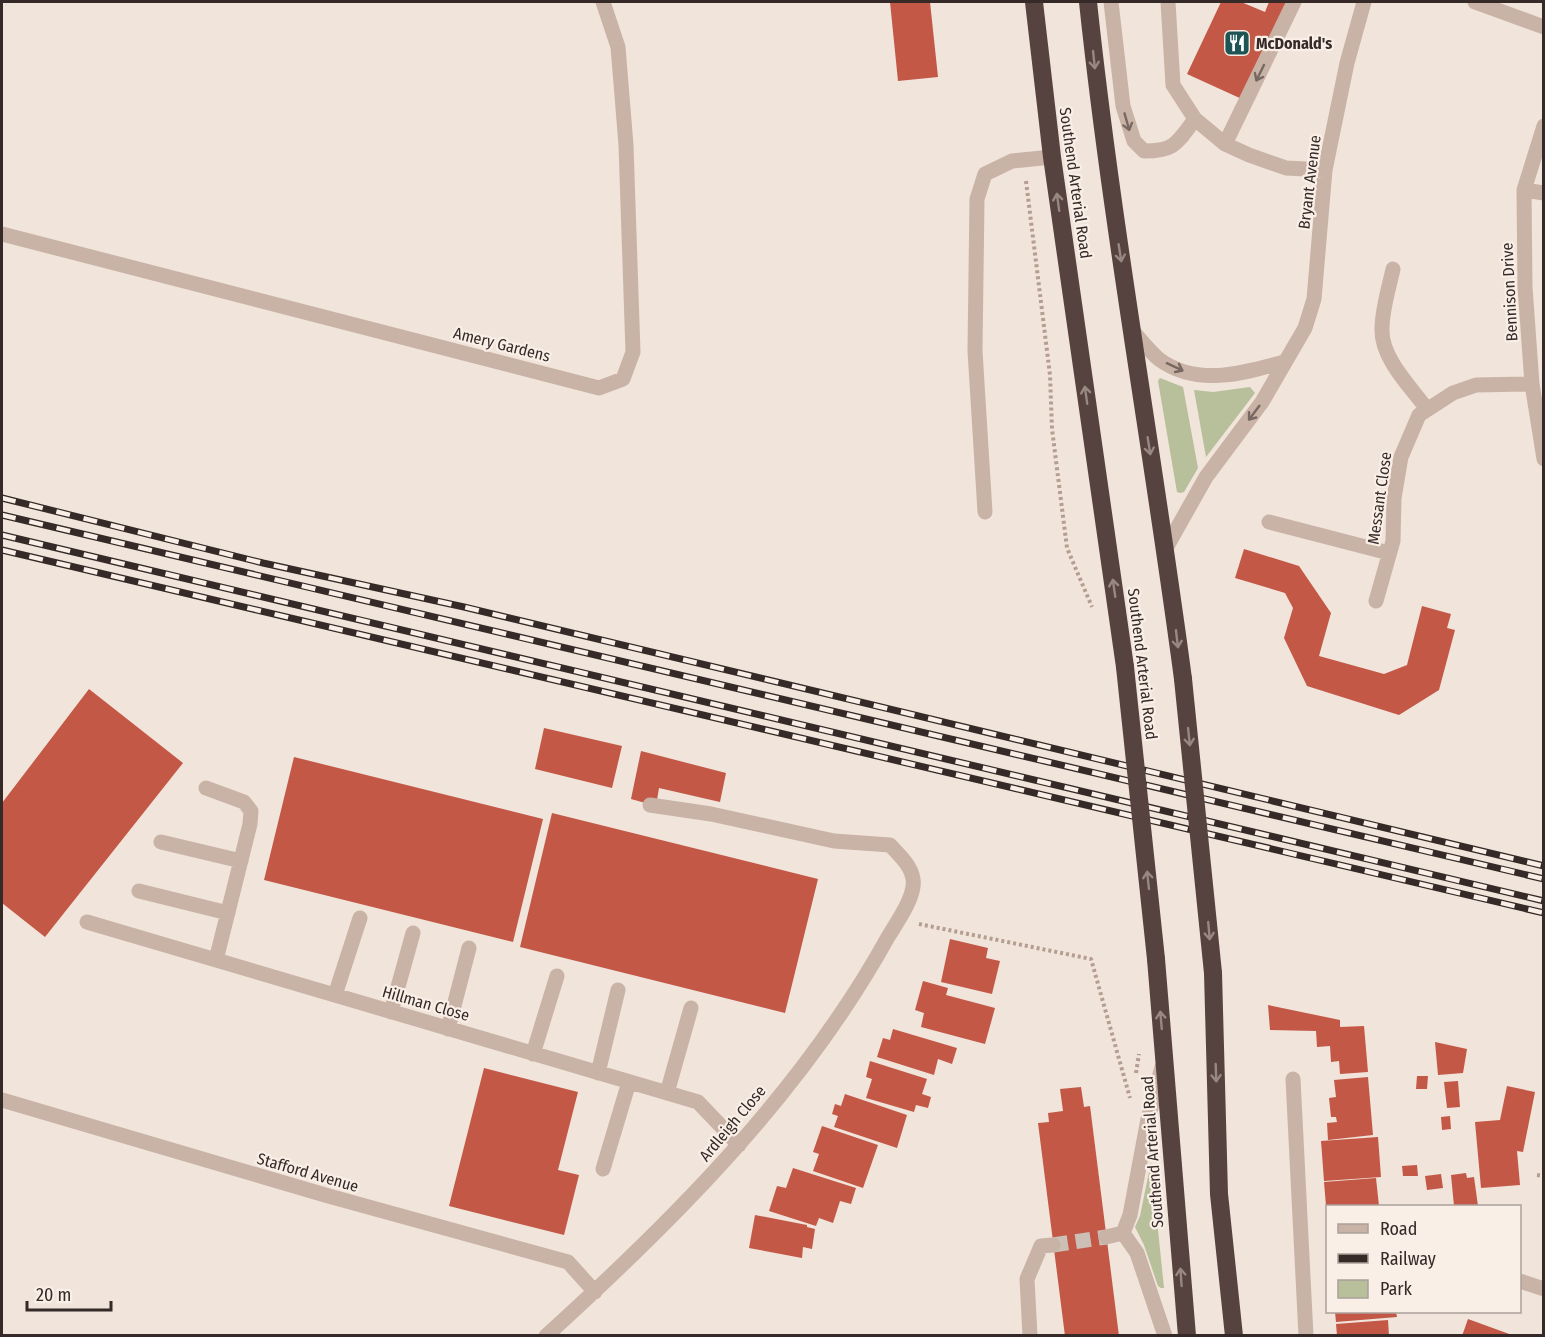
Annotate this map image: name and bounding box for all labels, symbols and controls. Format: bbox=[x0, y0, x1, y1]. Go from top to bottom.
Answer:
restaurant icon: McDonald's bbox=[1222, 28, 1252, 58]
place label: McDonald's bbox=[1256, 34, 1332, 53]
one-way arrow bbox=[1089, 49, 1100, 69]
one-way arrow bbox=[1253, 64, 1265, 82]
street label: Southend Arterial Road bbox=[1055, 106, 1096, 260]
one-way arrow bbox=[1122, 112, 1133, 131]
street label: Bryant Avenue bbox=[1294, 134, 1325, 230]
one-way arrow bbox=[1053, 193, 1064, 212]
street label: Bennison Drive bbox=[1497, 242, 1522, 342]
one-way arrow bbox=[1114, 243, 1125, 262]
street label: Amery Gardens bbox=[452, 323, 552, 366]
one-way arrow bbox=[1165, 362, 1183, 374]
one-way arrow bbox=[1081, 386, 1092, 405]
one-way arrow bbox=[1247, 404, 1260, 420]
one-way arrow bbox=[1144, 435, 1155, 455]
street label: Messant Close bbox=[1364, 451, 1395, 546]
one-way arrow bbox=[1109, 579, 1120, 598]
street label: Southend Arterial Road bbox=[1124, 587, 1161, 741]
one-way arrow bbox=[1172, 628, 1183, 648]
one-way arrow bbox=[1184, 726, 1195, 746]
one-way arrow bbox=[1142, 871, 1153, 891]
one-way arrow bbox=[1204, 920, 1215, 940]
street label: Hillman Close bbox=[380, 982, 472, 1025]
one-way arrow bbox=[1155, 1011, 1166, 1031]
one-way arrow bbox=[1210, 1063, 1221, 1083]
street label: Southend Arterial Road bbox=[1138, 1075, 1167, 1229]
street label: Ardleigh Close bbox=[695, 1081, 770, 1165]
street label: Stafford Avenue bbox=[255, 1149, 361, 1196]
legend bbox=[1326, 1205, 1521, 1313]
text: Road bbox=[1380, 1218, 1417, 1240]
text: Railway bbox=[1380, 1248, 1436, 1270]
one-way arrow bbox=[1176, 1268, 1187, 1288]
scale bar bbox=[27, 1274, 111, 1312]
text: Park bbox=[1380, 1278, 1413, 1300]
text: 20 m bbox=[36, 1284, 71, 1306]

